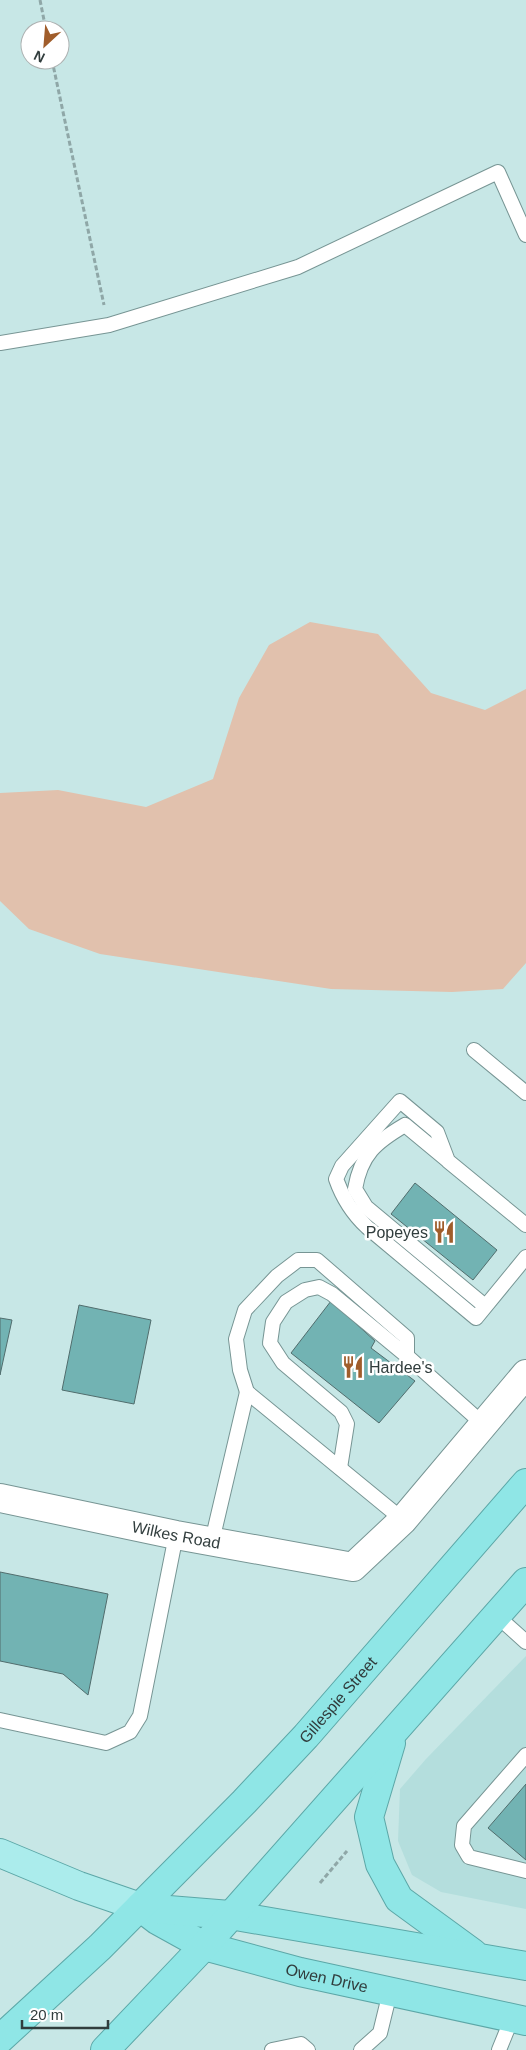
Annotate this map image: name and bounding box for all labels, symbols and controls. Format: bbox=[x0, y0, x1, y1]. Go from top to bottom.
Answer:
north arrow bbox=[20, 20, 70, 70]
text: N bbox=[31, 47, 47, 66]
restaurant icon: Popeyes bbox=[431, 1219, 457, 1245]
place label: Popeyes bbox=[366, 1224, 428, 1241]
restaurant icon: Hardee's bbox=[340, 1354, 366, 1380]
place label: Hardee's bbox=[369, 1359, 433, 1376]
street label: Wilkes Road bbox=[130, 1517, 222, 1551]
street label: Gillespie Street bbox=[296, 1653, 380, 1746]
street label: Owen Drive bbox=[284, 1960, 370, 1995]
scale bar bbox=[22, 1998, 109, 2030]
text: 20 m bbox=[30, 2006, 63, 2023]

